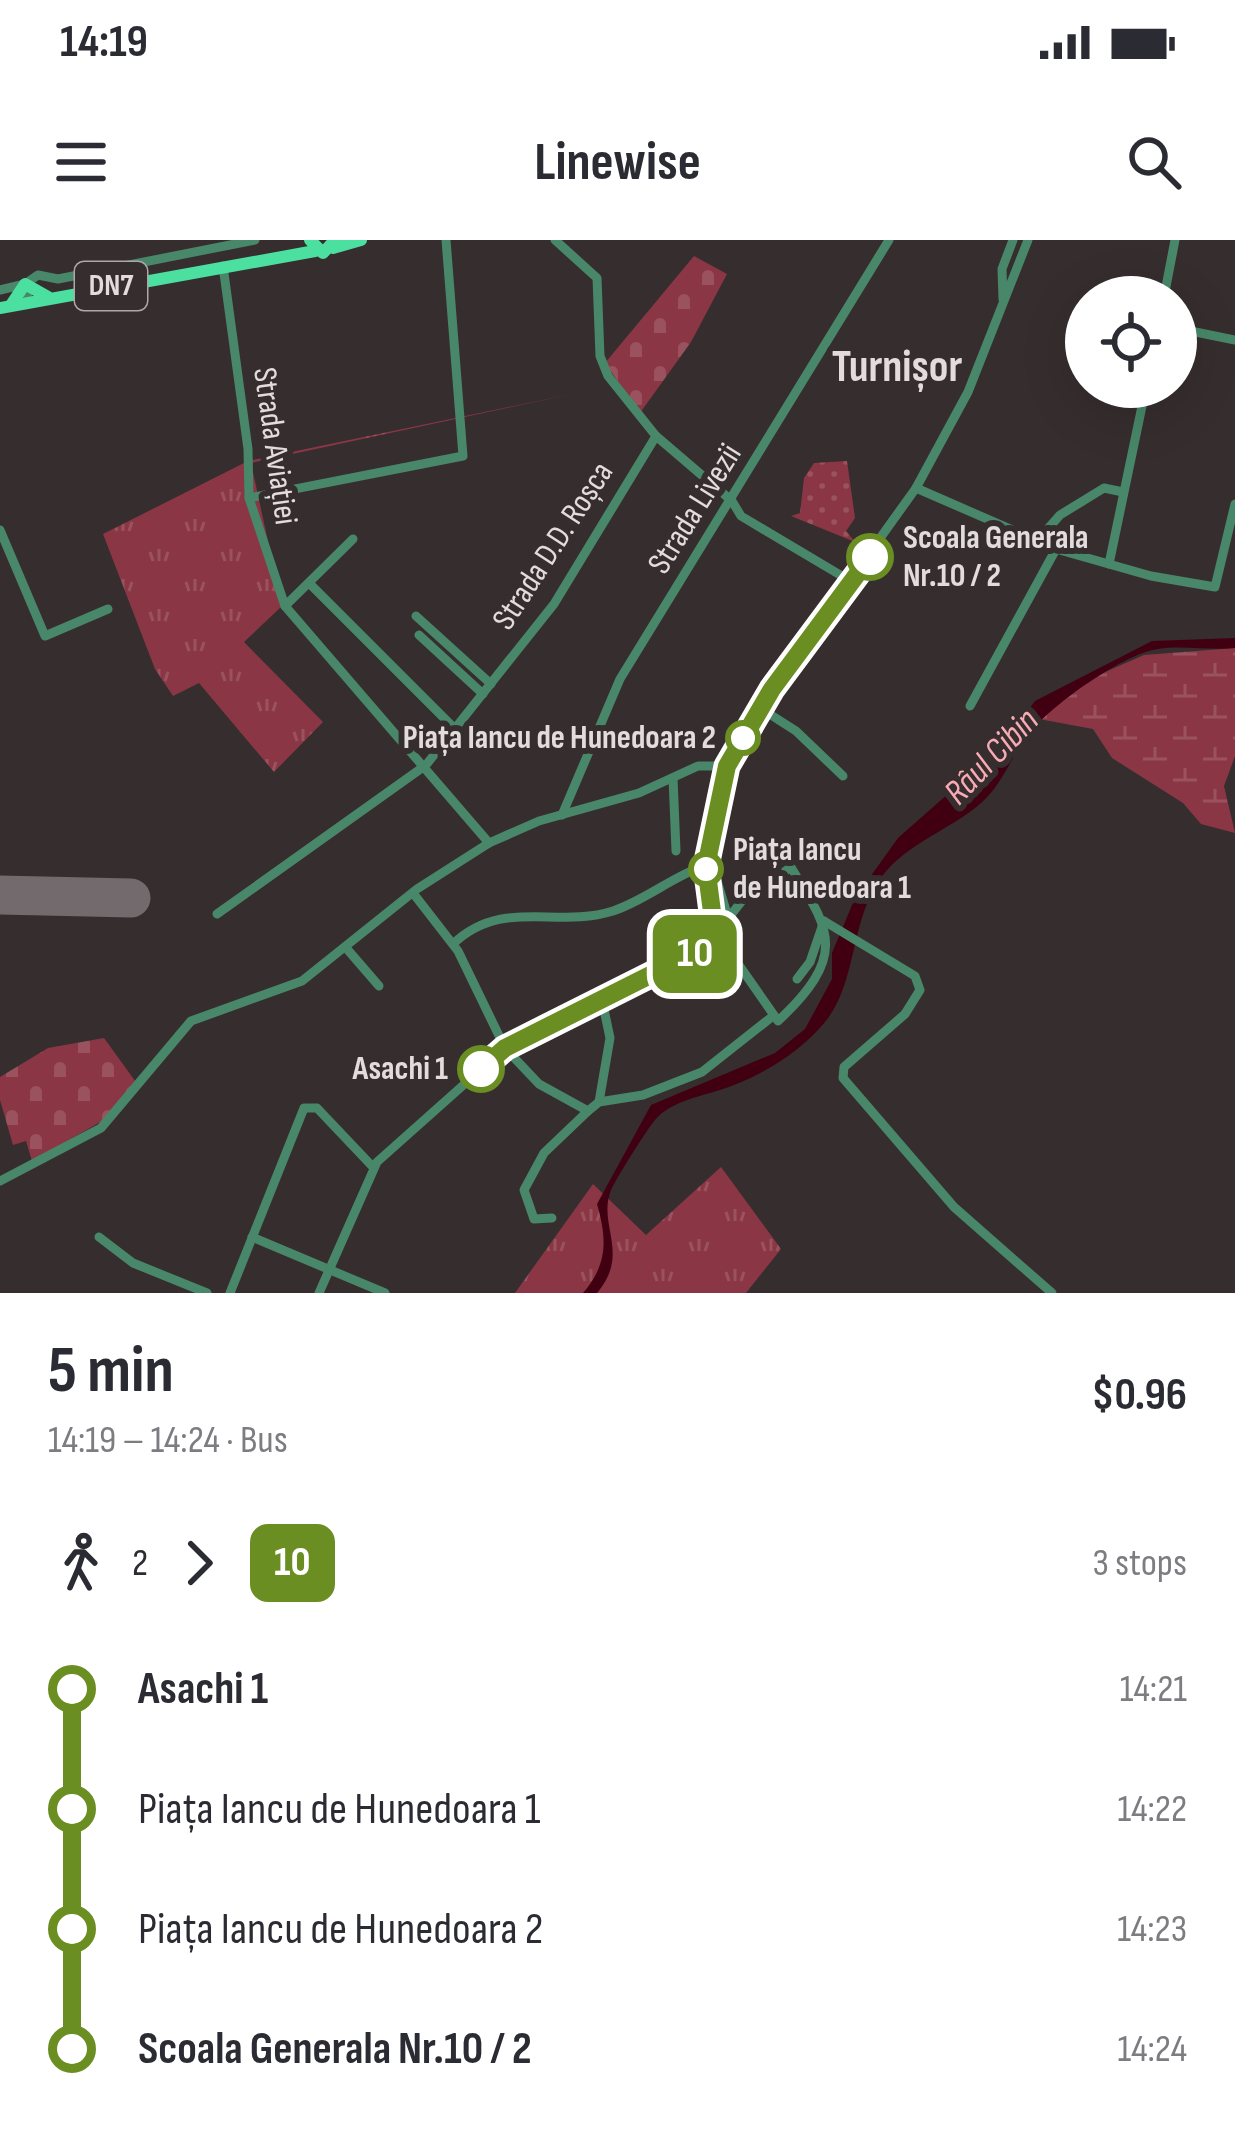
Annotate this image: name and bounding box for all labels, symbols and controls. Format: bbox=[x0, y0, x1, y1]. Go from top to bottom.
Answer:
text: 14:19 bbox=[60, 15, 148, 70]
icon: menu bbox=[48, 129, 114, 195]
icon: search bbox=[1121, 129, 1187, 195]
text: Linewise bbox=[534, 130, 701, 195]
road number: DN7 bbox=[75, 262, 147, 310]
map controls bbox=[1065, 276, 1197, 408]
button: locate bbox=[1065, 276, 1197, 408]
district label: Turnișor bbox=[832, 340, 962, 395]
street label: Strada Aviației bbox=[244, 365, 306, 527]
street label: Strada Livezii bbox=[639, 437, 751, 581]
street label: Strada D.D. Roșca bbox=[484, 455, 622, 637]
place label: Scoala Generala Nr.10 / 2 bbox=[903, 518, 1089, 596]
marker: Scoala Generala Nr.10 / 2 bbox=[848, 535, 892, 579]
water label: Râul Cibin bbox=[936, 700, 1048, 814]
place label: Piața Iancu de Hunedoara 2 bbox=[403, 718, 716, 758]
marker: Piața Iancu de Hunedoara 2 bbox=[727, 722, 759, 754]
place label: Piața Iancu de Hunedoara 1 bbox=[733, 830, 911, 908]
marker: Piața Iancu de Hunedoara 1 bbox=[690, 853, 722, 885]
line badge: 10 bbox=[641, 915, 749, 993]
text: 10 bbox=[677, 928, 713, 979]
marker: Asachi 1 bbox=[459, 1047, 503, 1091]
place label: Asachi 1 bbox=[352, 1049, 448, 1089]
text: 5 min bbox=[48, 1332, 174, 1411]
text: $0.96 bbox=[1091, 1368, 1187, 1423]
text: 14:19 – 14:24 · Bus bbox=[48, 1417, 288, 1464]
icon: walk bbox=[48, 1530, 114, 1596]
icon: forward bbox=[166, 1530, 232, 1596]
text: 10 bbox=[274, 1537, 311, 1588]
text: 2 bbox=[132, 1540, 148, 1587]
text: 3 stops bbox=[1093, 1540, 1187, 1587]
text: Asachi 1 bbox=[138, 1662, 268, 1717]
text: 14:21 bbox=[1120, 1666, 1187, 1713]
text: Piața Iancu de Hunedoara 1 bbox=[138, 1782, 540, 1837]
text: 14:22 bbox=[1118, 1786, 1187, 1833]
text: Piața Iancu de Hunedoara 2 bbox=[138, 1902, 543, 1957]
text: 14:23 bbox=[1117, 1906, 1187, 1953]
text: Scoala Generala Nr.10 / 2 bbox=[138, 2022, 532, 2077]
text: 14:24 bbox=[1118, 2026, 1187, 2073]

